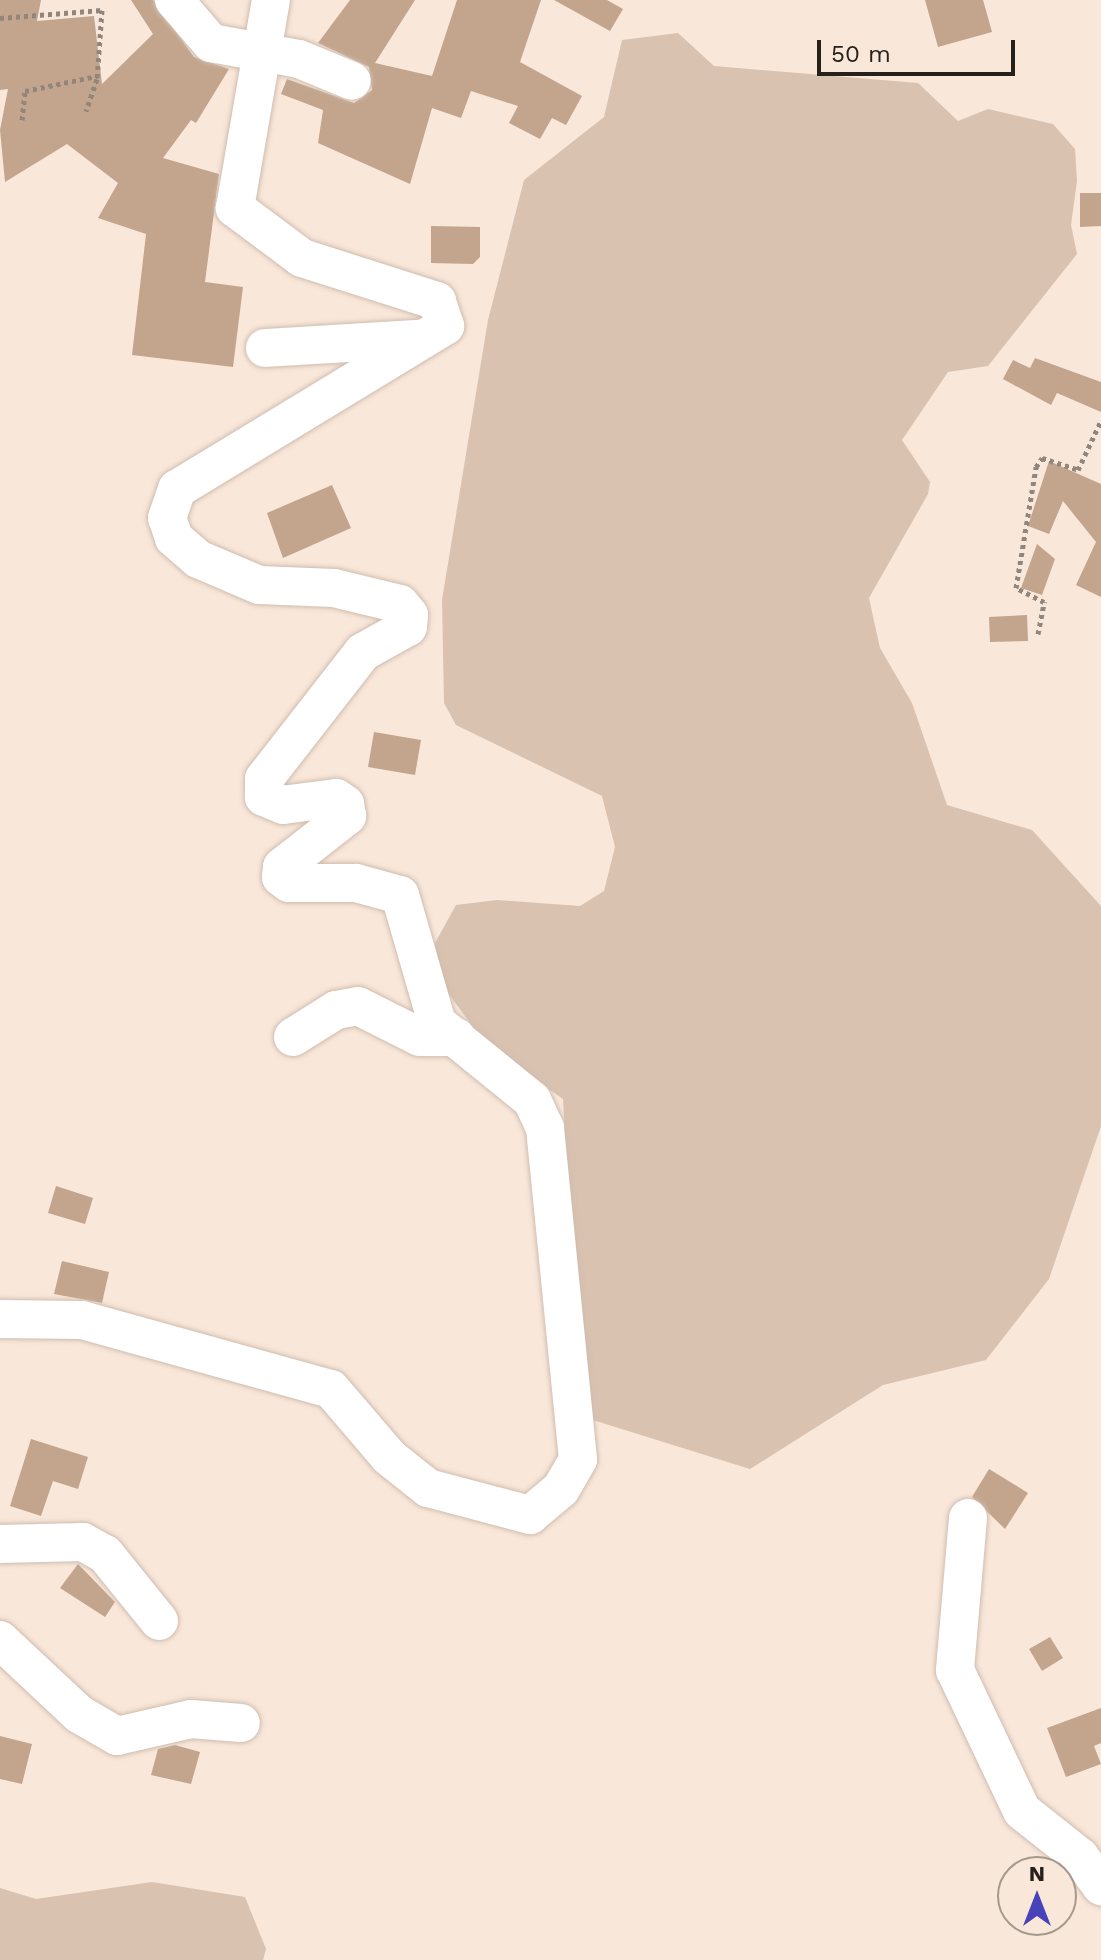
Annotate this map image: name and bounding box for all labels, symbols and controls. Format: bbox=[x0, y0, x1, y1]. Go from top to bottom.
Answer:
scale bar bbox=[821, 24, 1019, 74]
text: 50 m bbox=[831, 40, 891, 68]
north arrow bbox=[997, 1856, 1077, 1936]
text: N bbox=[1029, 1861, 1045, 1886]

